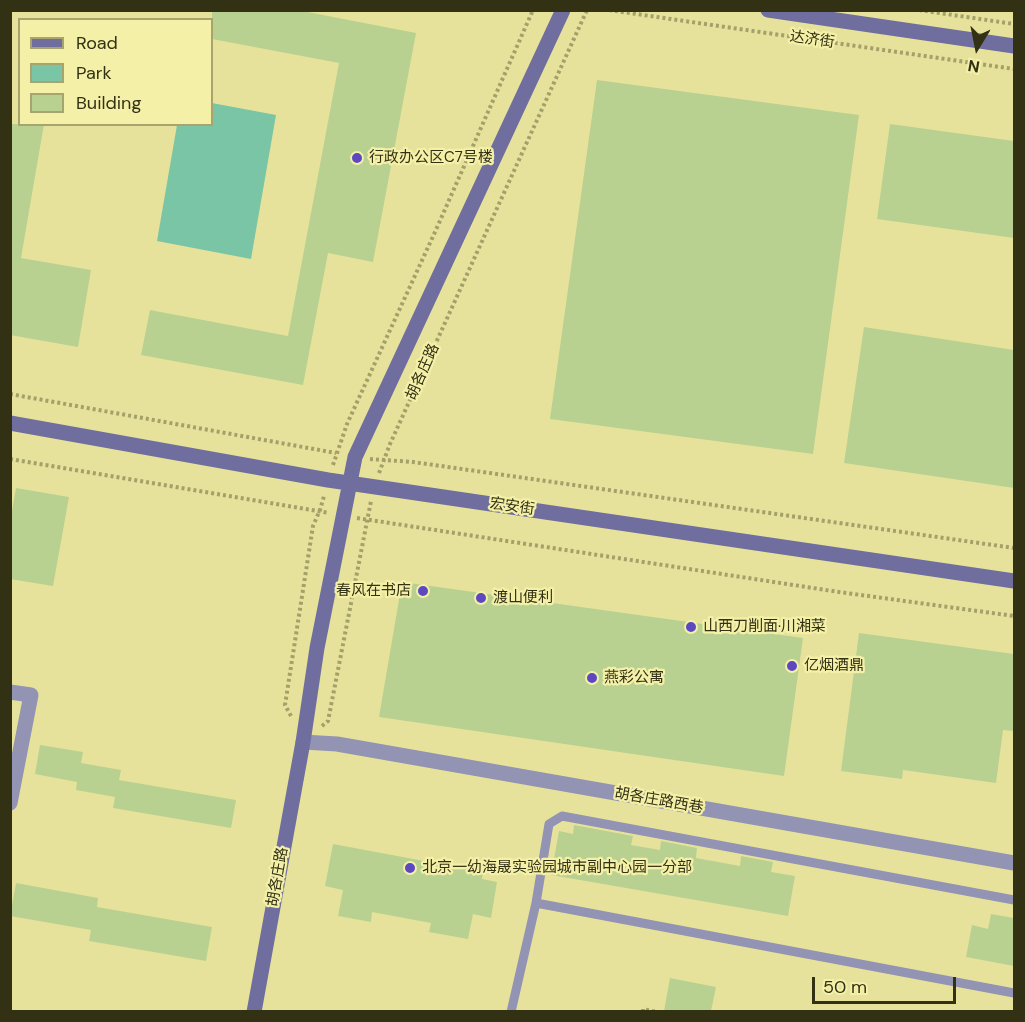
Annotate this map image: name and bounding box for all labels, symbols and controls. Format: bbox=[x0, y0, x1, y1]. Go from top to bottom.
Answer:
legend bbox=[18, 18, 213, 126]
north arrow bbox=[947, 18, 1007, 78]
street label: 达济街 bbox=[788, 28, 836, 52]
text: Road bbox=[76, 31, 118, 55]
text: N bbox=[966, 55, 981, 78]
text: Park bbox=[76, 61, 112, 85]
text: Building bbox=[76, 91, 141, 115]
place label: 行政办公区C7号楼 bbox=[369, 149, 493, 167]
marker: 行政办公区C7号楼 bbox=[350, 151, 364, 165]
street label: 胡各庄路 bbox=[403, 341, 443, 403]
street label: 宏安街 bbox=[488, 495, 536, 519]
place label: 春风在书店 bbox=[336, 582, 411, 600]
marker: 春风在书店 bbox=[416, 584, 430, 598]
place label: 渡山便利 bbox=[493, 589, 553, 607]
marker: 渡山便利 bbox=[474, 591, 488, 605]
place label: 山西刀削面·川湘菜 bbox=[703, 618, 826, 636]
marker: 山西刀削面·川湘菜 bbox=[684, 620, 698, 634]
place label: 亿烟酒鼎 bbox=[804, 657, 864, 675]
marker: 亿烟酒鼎 bbox=[785, 659, 799, 673]
place label: 燕彩公寓 bbox=[604, 669, 664, 687]
marker: 燕彩公寓 bbox=[585, 671, 599, 685]
street label: 胡各庄路西巷 bbox=[613, 784, 705, 818]
street label: 胡各庄路 bbox=[264, 846, 292, 908]
place label: 北京一幼海晟实验园城市副中心园一分部 bbox=[422, 859, 692, 877]
marker: 北京一幼海晟实验园城市副中心园一分部 bbox=[403, 861, 417, 875]
scale bar bbox=[815, 965, 959, 1003]
text: 50 m bbox=[823, 975, 867, 999]

